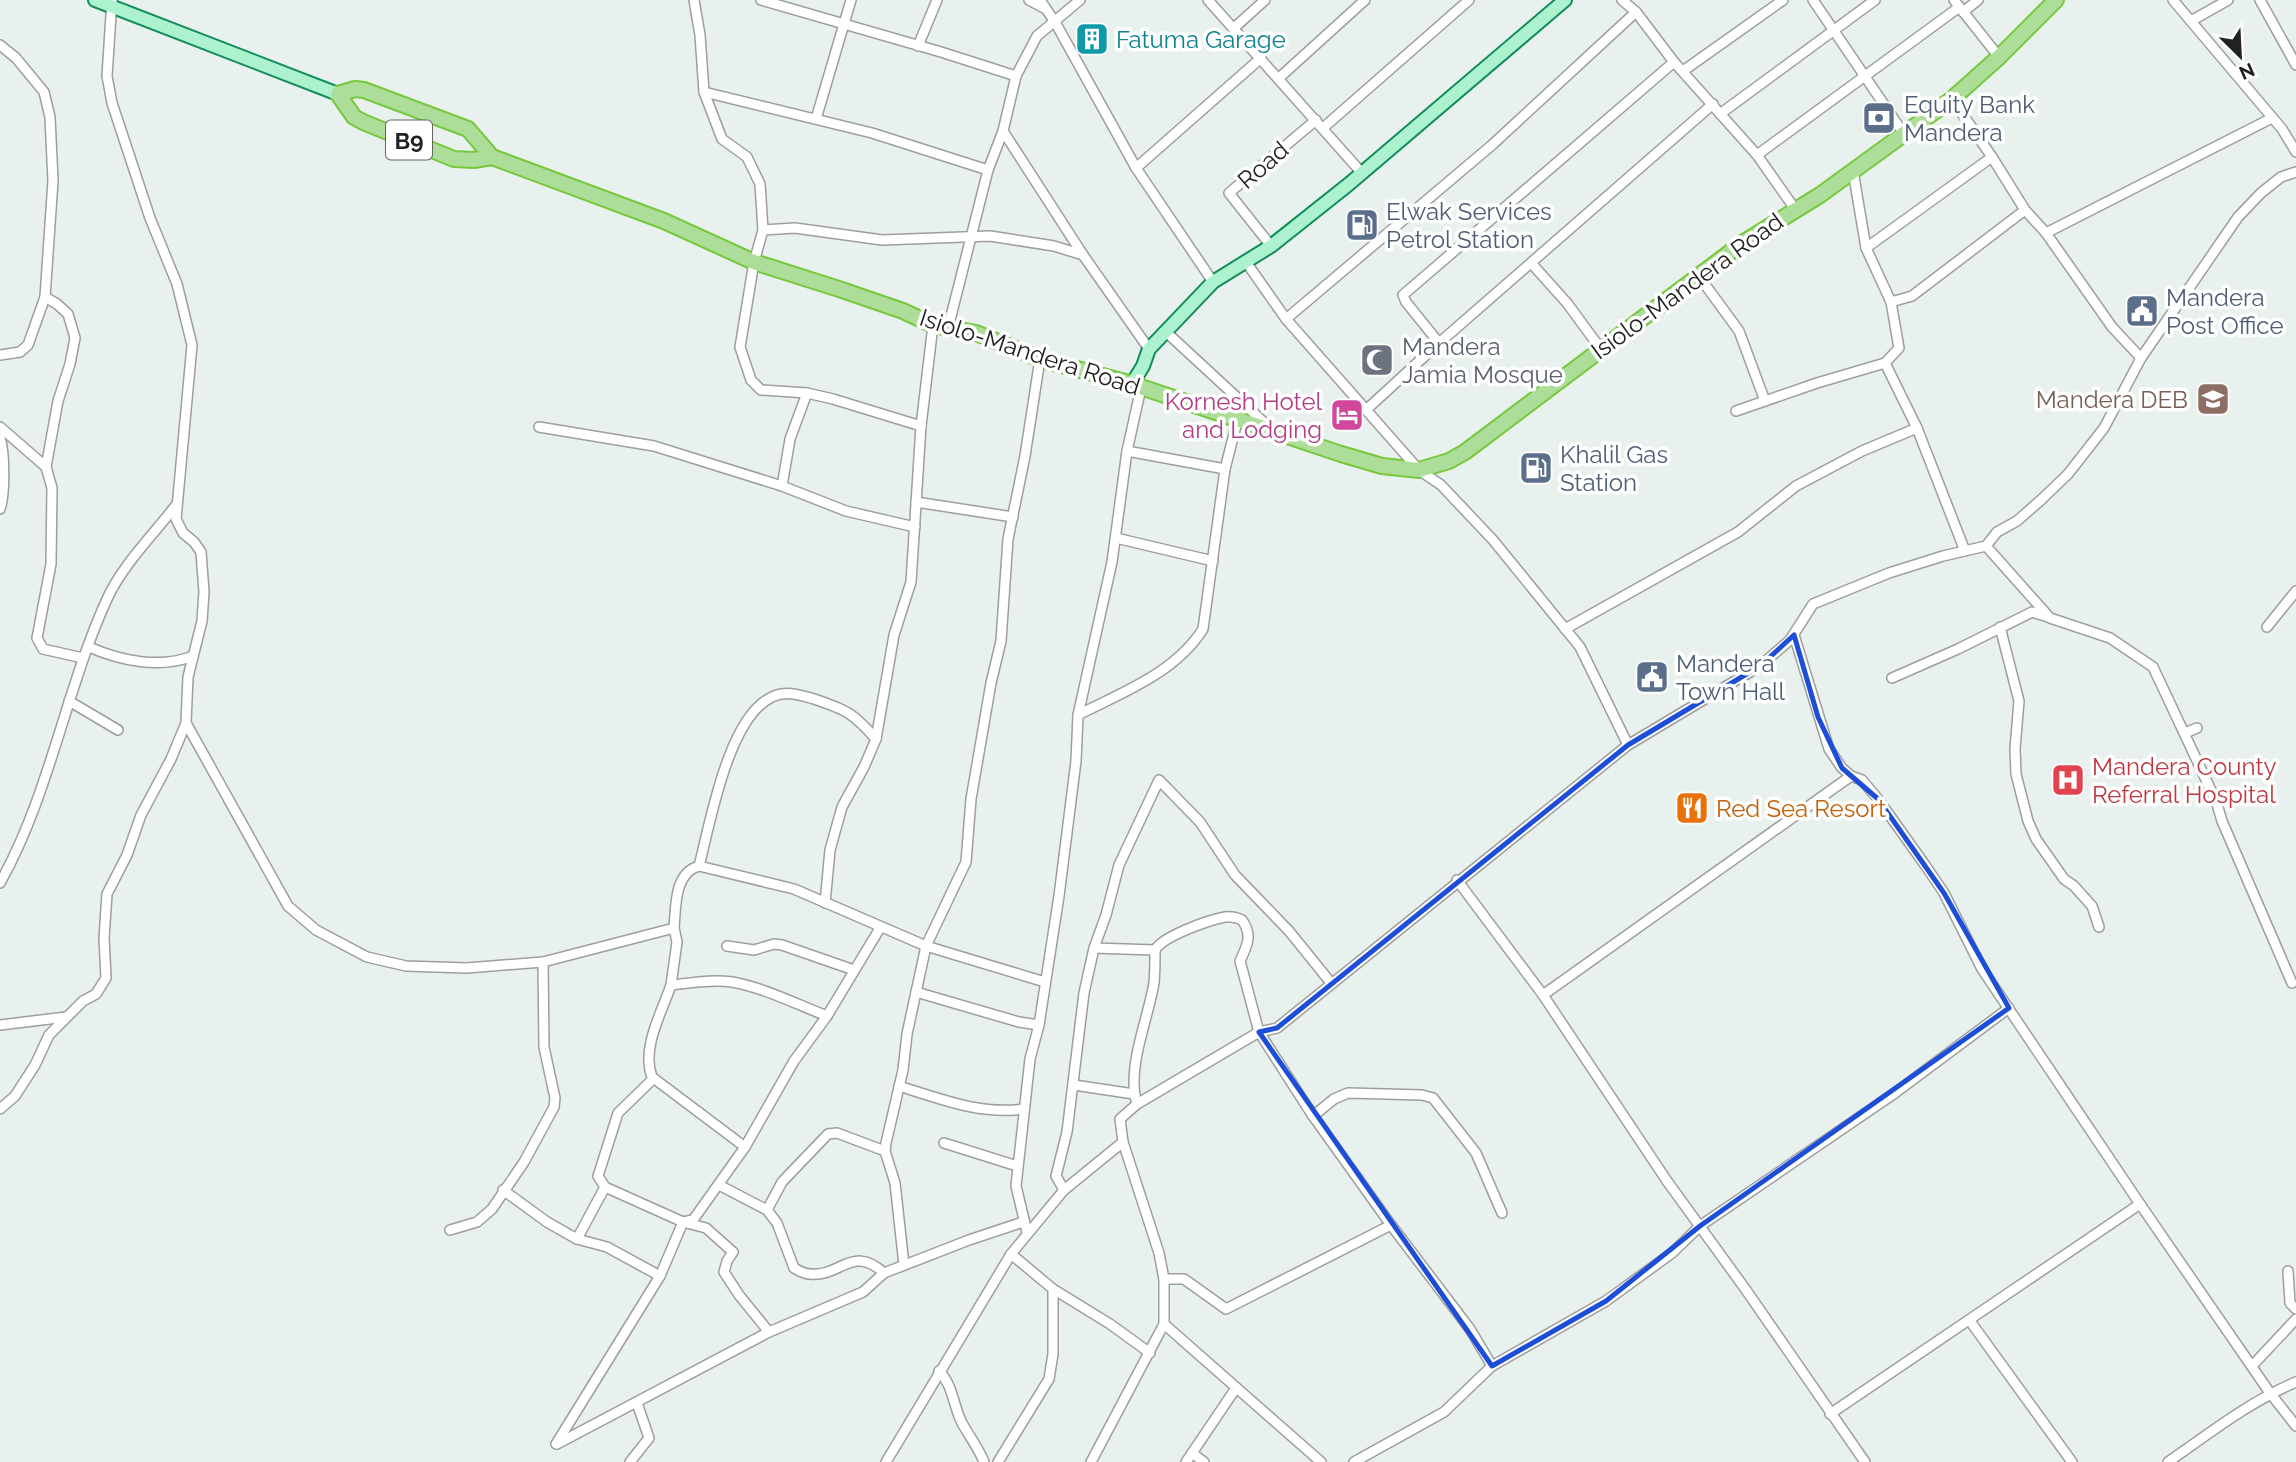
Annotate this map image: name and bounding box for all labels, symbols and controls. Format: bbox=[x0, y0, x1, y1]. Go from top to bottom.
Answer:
building icon: Fatuma Garage bbox=[1073, 20, 1111, 58]
north arrow bbox=[2205, 21, 2275, 91]
place label: Fatuma Garage bbox=[1116, 25, 1286, 54]
text: N bbox=[2236, 59, 2258, 85]
place label: Equity Bank Mandera bbox=[1904, 90, 2035, 147]
bank icon: Equity Bank Mandera bbox=[1860, 99, 1898, 137]
road number: B9 bbox=[386, 120, 432, 160]
street label: Road bbox=[1232, 135, 1294, 195]
place label: Elwak Services Petrol Station bbox=[1386, 197, 1552, 254]
fuel station icon: Elwak Services Petrol Station bbox=[1343, 206, 1381, 244]
street label: Isiolo-Mandera Road bbox=[1585, 207, 1789, 365]
place label: Mandera Post Office bbox=[2166, 283, 2284, 340]
public building icon: Mandera Post Office bbox=[2123, 292, 2161, 330]
street label: Isiolo-Mandera Road bbox=[916, 303, 1144, 401]
place label: Mandera Jamia Mosque bbox=[1402, 332, 1563, 389]
mosque icon: Mandera Jamia Mosque bbox=[1358, 341, 1396, 379]
school or university icon: Mandera DEB bbox=[2194, 380, 2232, 418]
place label: Mandera DEB bbox=[2036, 385, 2188, 414]
place label: Kornesh Hotel and Lodging bbox=[1165, 387, 1322, 444]
hotel icon: Kornesh Hotel and Lodging bbox=[1328, 396, 1366, 434]
place label: Khalil Gas Station bbox=[1560, 440, 1668, 497]
fuel station icon: Khalil Gas Station bbox=[1517, 449, 1555, 487]
place label: Mandera Town Hall bbox=[1676, 649, 1786, 706]
public building icon: Mandera Town Hall bbox=[1633, 658, 1671, 696]
place label: Mandera County Referral Hospital bbox=[2092, 752, 2277, 809]
hospital icon: Mandera County Referral Hospital bbox=[2049, 761, 2087, 799]
restaurant icon: Red Sea Resort bbox=[1673, 789, 1711, 827]
place label: Red Sea Resort bbox=[1716, 794, 1886, 823]

